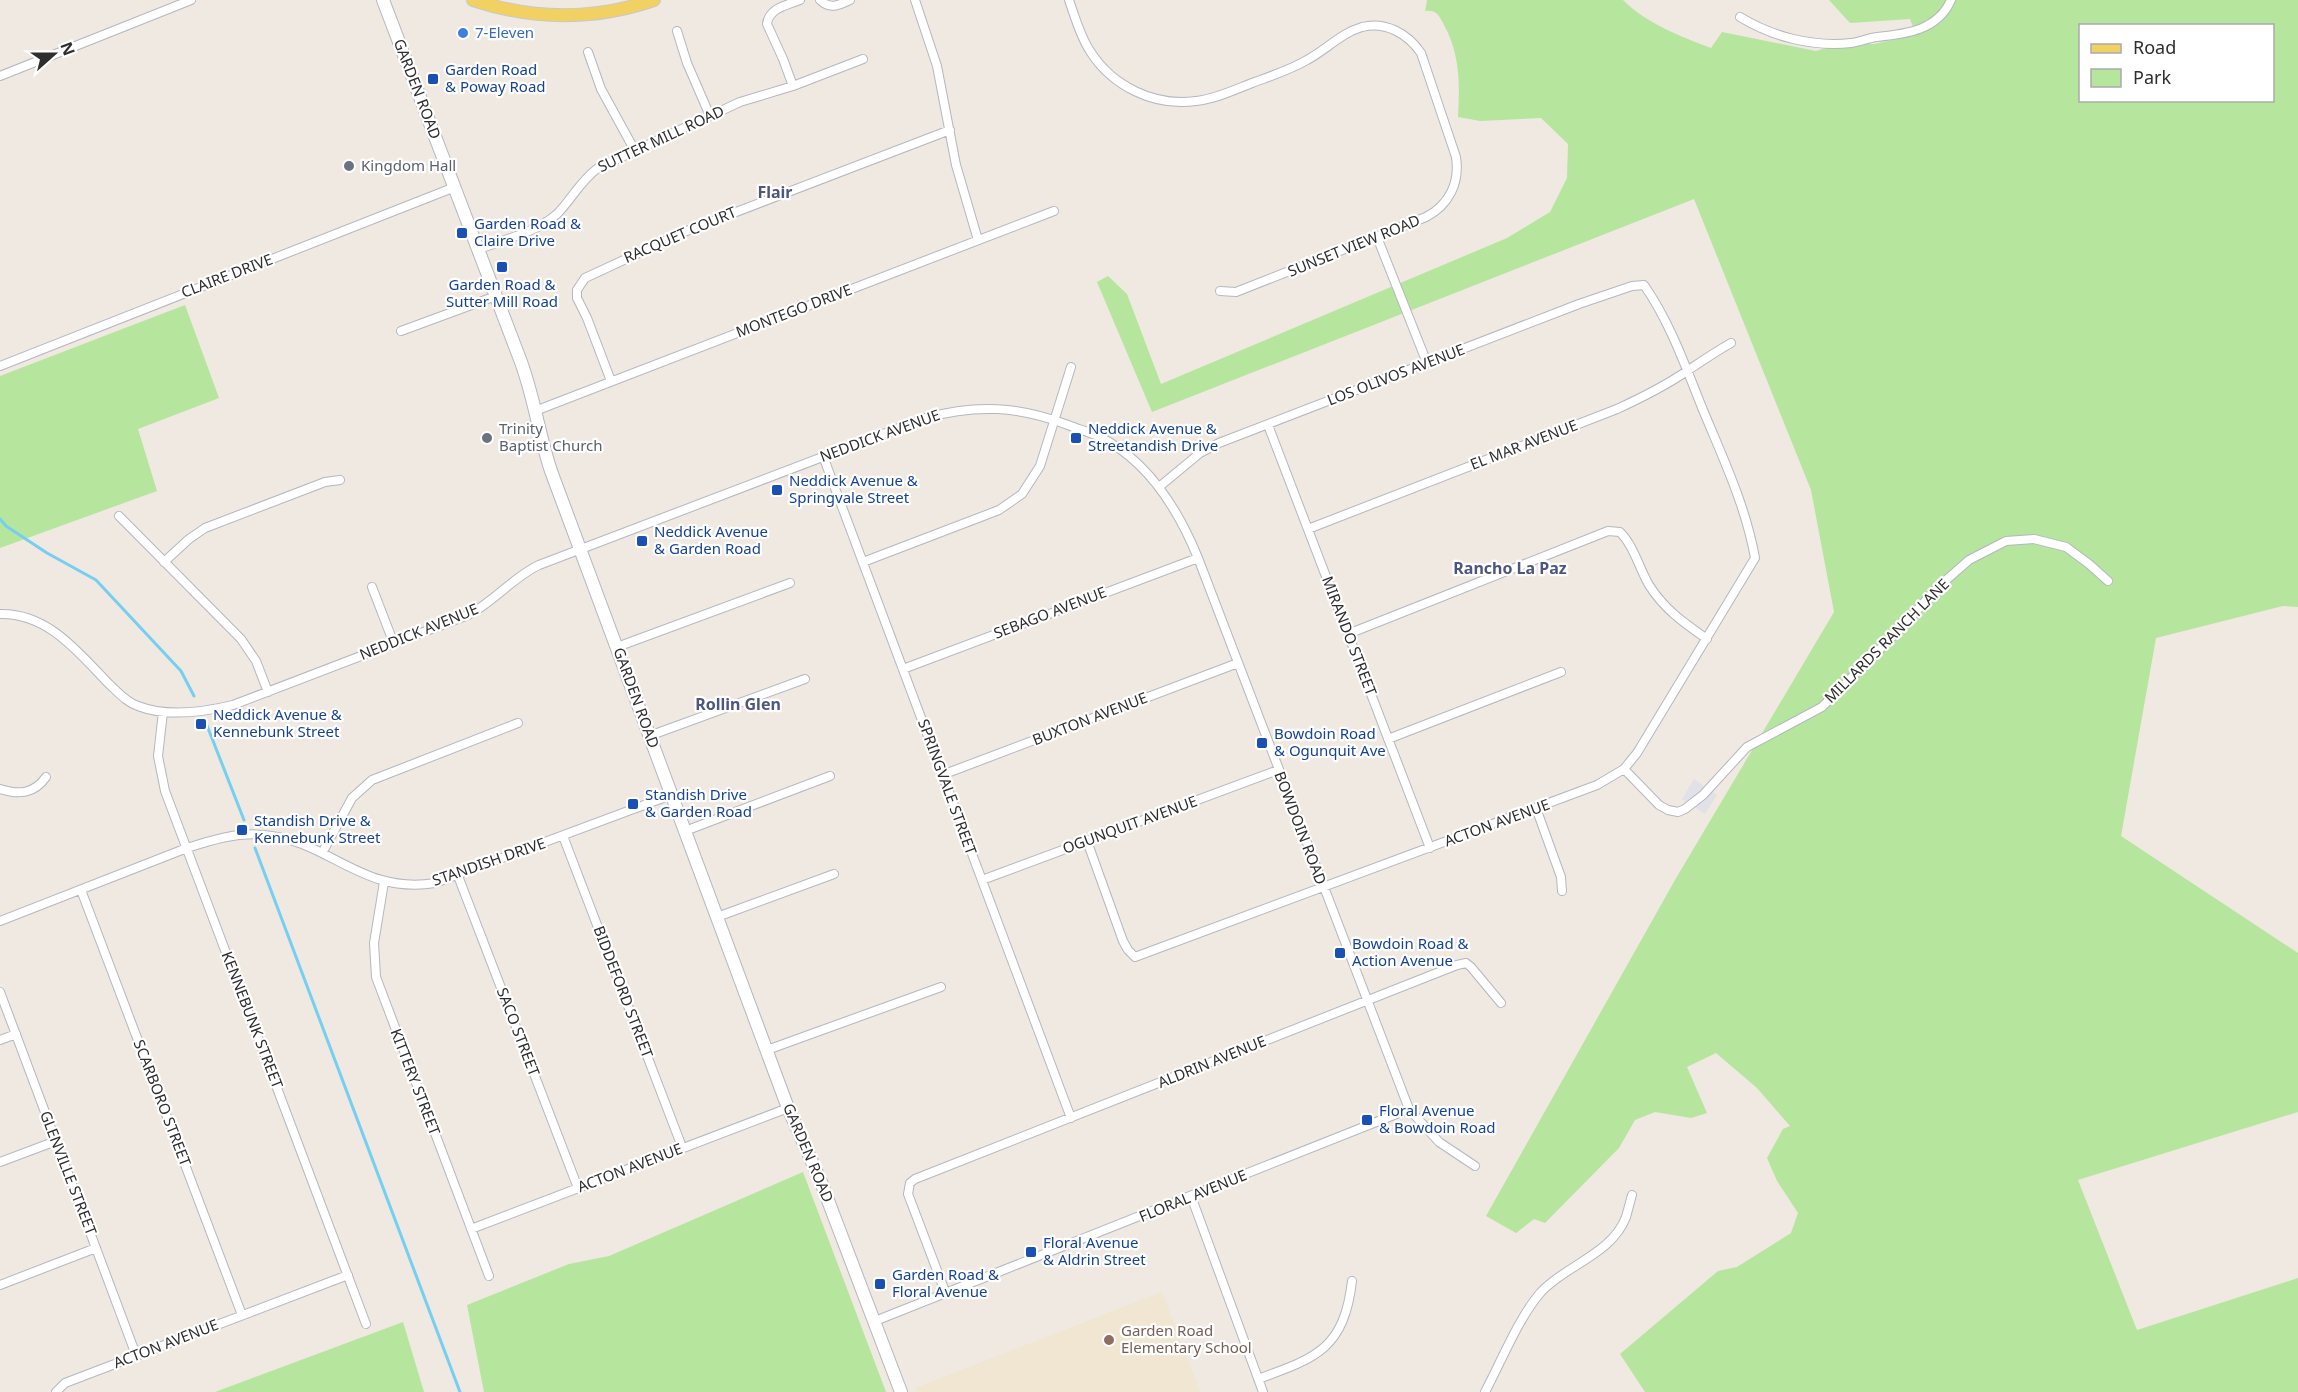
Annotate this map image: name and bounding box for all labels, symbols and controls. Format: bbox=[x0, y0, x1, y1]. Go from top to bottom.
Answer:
place label: 7-Eleven bbox=[475, 22, 534, 42]
north arrow bbox=[24, 24, 84, 84]
legend bbox=[2079, 24, 2274, 102]
marker: 7-Eleven bbox=[456, 26, 470, 40]
text: Road bbox=[2133, 35, 2176, 59]
street label: GARDEN ROAD bbox=[390, 36, 446, 142]
text: N bbox=[55, 39, 81, 59]
place label: Garden Road & Poway Road bbox=[445, 59, 546, 96]
text: Park bbox=[2133, 65, 2171, 89]
marker: Garden Road & Poway Road bbox=[426, 72, 440, 86]
street label: SUTTER MILL ROAD bbox=[594, 100, 727, 176]
place label: Kingdom Hall bbox=[361, 155, 456, 175]
marker: Kingdom Hall bbox=[342, 159, 356, 173]
district label: Flair bbox=[757, 181, 793, 203]
street label: RACQUET COURT bbox=[620, 201, 740, 267]
street label: SUNSET VIEW ROAD bbox=[1285, 209, 1423, 281]
place label: Garden Road & Claire Drive bbox=[474, 213, 581, 250]
marker: Garden Road & Claire Drive bbox=[455, 226, 469, 240]
street label: CLAIRE DRIVE bbox=[178, 248, 275, 302]
marker: Garden Road & Sutter Mill Road bbox=[495, 260, 509, 274]
place label: Garden Road & Sutter Mill Road bbox=[446, 274, 558, 311]
street label: MONTEGO DRIVE bbox=[733, 279, 854, 341]
street label: LOS OLIVOS AVENUE bbox=[1324, 339, 1467, 410]
street label: NEDDICK AVENUE bbox=[817, 404, 942, 466]
street label: EL MAR AVENUE bbox=[1467, 414, 1580, 474]
place label: Trinity Baptist Church bbox=[499, 418, 603, 455]
place label: Neddick Avenue & Streetandish Drive bbox=[1088, 418, 1218, 455]
marker: Trinity Baptist Church bbox=[480, 431, 494, 445]
marker: Neddick Avenue & Streetandish Drive bbox=[1069, 431, 1083, 445]
place label: Neddick Avenue & Springvale Street bbox=[789, 470, 918, 507]
marker: Neddick Avenue & Springvale Street bbox=[770, 483, 784, 497]
place label: Neddick Avenue & Garden Road bbox=[654, 521, 768, 558]
marker: Neddick Avenue & Garden Road bbox=[635, 534, 649, 548]
district label: Rancho La Paz bbox=[1453, 557, 1567, 579]
street label: MIRANDO STREET bbox=[1318, 573, 1382, 699]
street label: MILLARDS RANCH LANE bbox=[1820, 574, 1953, 707]
street label: SEBAGO AVENUE bbox=[990, 581, 1109, 643]
street label: NEDDICK AVENUE bbox=[356, 598, 481, 664]
street label: GARDEN ROAD bbox=[609, 645, 664, 751]
street label: BUXTON AVENUE bbox=[1029, 687, 1150, 749]
district label: Rollin Glen bbox=[695, 693, 781, 715]
place label: Neddick Avenue & Kennebunk Street bbox=[213, 704, 342, 741]
street label: SPRINGVALE STREET bbox=[914, 716, 982, 858]
marker: Neddick Avenue & Kennebunk Street bbox=[194, 717, 208, 731]
place label: Bowdoin Road & Ogunquit Ave bbox=[1274, 723, 1386, 760]
marker: Bowdoin Road & Ogunquit Ave bbox=[1255, 736, 1269, 750]
street label: BOWDOIN ROAD bbox=[1270, 768, 1332, 887]
place label: Standish Drive & Garden Road bbox=[645, 784, 752, 821]
street label: OGUNQUIT AVENUE bbox=[1059, 790, 1200, 858]
street label: ACTON AVENUE bbox=[1441, 794, 1552, 850]
marker: Standish Drive & Garden Road bbox=[626, 797, 640, 811]
place label: Standish Drive & Kennebunk Street bbox=[254, 810, 381, 847]
marker: Standish Drive & Kennebunk Street bbox=[235, 823, 249, 837]
street label: STANDISH DRIVE bbox=[429, 832, 548, 890]
street label: BIDDEFORD STREET bbox=[590, 923, 659, 1061]
place label: Bowdoin Road & Action Avenue bbox=[1352, 933, 1469, 970]
marker: Bowdoin Road & Action Avenue bbox=[1333, 946, 1347, 960]
street label: KENNEBUNK STREET bbox=[218, 948, 288, 1092]
street label: SACO STREET bbox=[493, 985, 545, 1079]
street label: KITTERY STREET bbox=[386, 1026, 446, 1138]
street label: ALDRIN AVENUE bbox=[1154, 1030, 1269, 1092]
street label: SCARBORO STREET bbox=[130, 1037, 197, 1169]
street label: GARDEN ROAD bbox=[779, 1100, 839, 1205]
place label: Floral Avenue & Bowdoin Road bbox=[1379, 1100, 1496, 1137]
street label: GLENVILLE STREET bbox=[36, 1108, 102, 1238]
marker: Floral Avenue & Bowdoin Road bbox=[1360, 1113, 1374, 1127]
street label: ACTON AVENUE bbox=[574, 1138, 685, 1196]
street label: FLORAL AVENUE bbox=[1136, 1164, 1250, 1226]
place label: Floral Avenue & Aldrin Street bbox=[1043, 1232, 1146, 1269]
marker: Floral Avenue & Aldrin Street bbox=[1024, 1245, 1038, 1259]
place label: Garden Road & Floral Avenue bbox=[892, 1264, 999, 1301]
marker: Garden Road & Floral Avenue bbox=[873, 1277, 887, 1291]
street label: ACTON AVENUE bbox=[110, 1314, 221, 1372]
place label: Garden Road Elementary School bbox=[1121, 1320, 1252, 1357]
marker: Garden Road Elementary School bbox=[1102, 1333, 1116, 1347]

